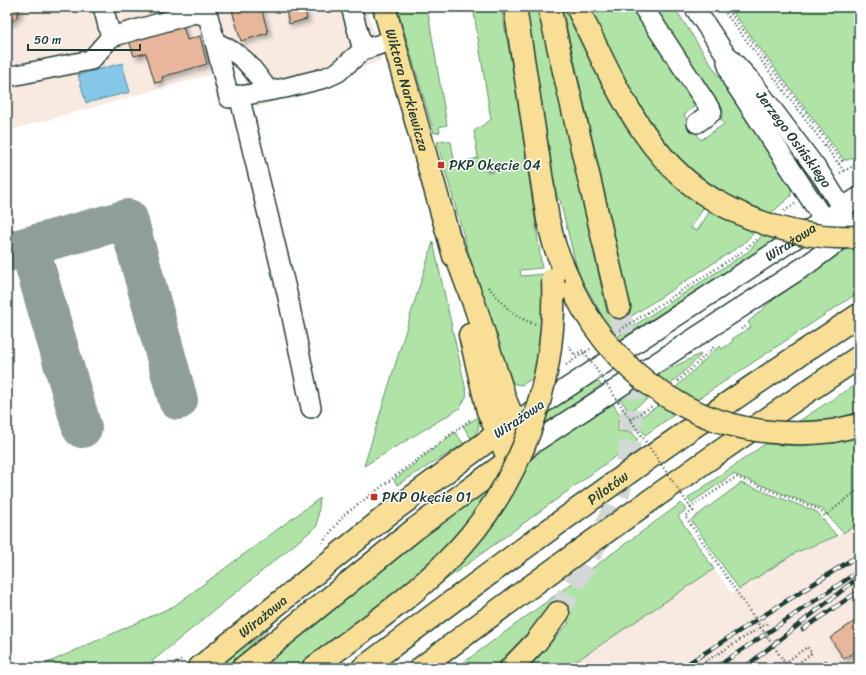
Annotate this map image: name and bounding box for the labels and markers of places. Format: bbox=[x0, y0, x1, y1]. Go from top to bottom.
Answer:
place label: PKP Okęcie 04 bbox=[449, 153, 541, 178]
marker: PKP Okęcie 04 bbox=[436, 160, 446, 170]
place label: PKP Okęcie 01 bbox=[382, 485, 471, 510]
marker: PKP Okęcie 01 bbox=[369, 492, 379, 502]

